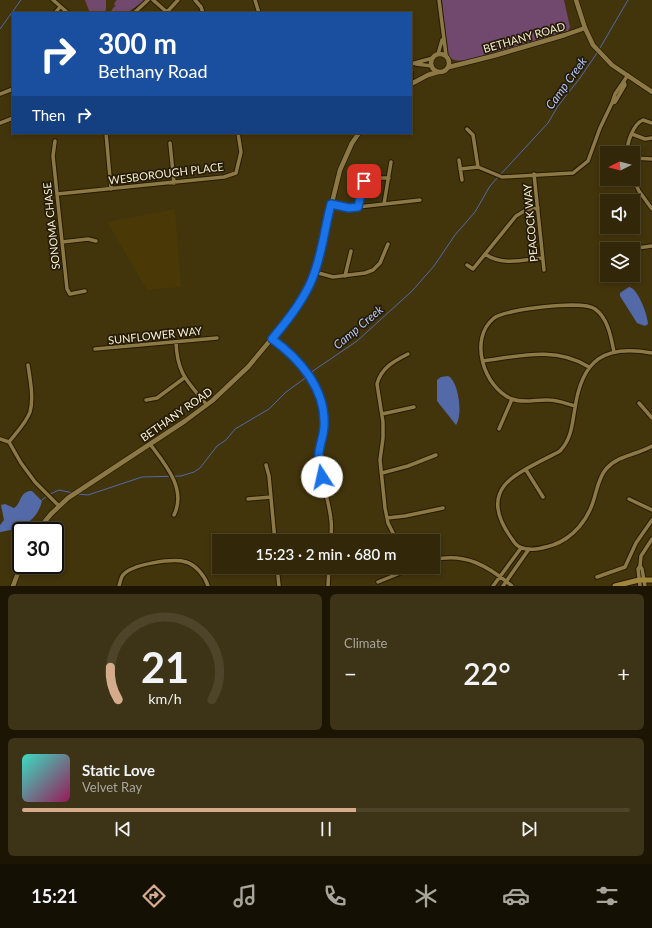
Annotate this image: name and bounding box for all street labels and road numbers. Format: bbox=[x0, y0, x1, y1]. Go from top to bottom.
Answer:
street label: BETHANY ROAD bbox=[482, 19, 566, 55]
street label: WESBOROUGH PLACE bbox=[108, 159, 224, 187]
street label: SONOMA CHASE bbox=[40, 182, 62, 270]
street label: PEACOCK WAY bbox=[520, 183, 540, 262]
street label: SUNFLOWER WAY bbox=[107, 324, 203, 346]
street label: BETHANY ROAD bbox=[138, 384, 214, 444]

